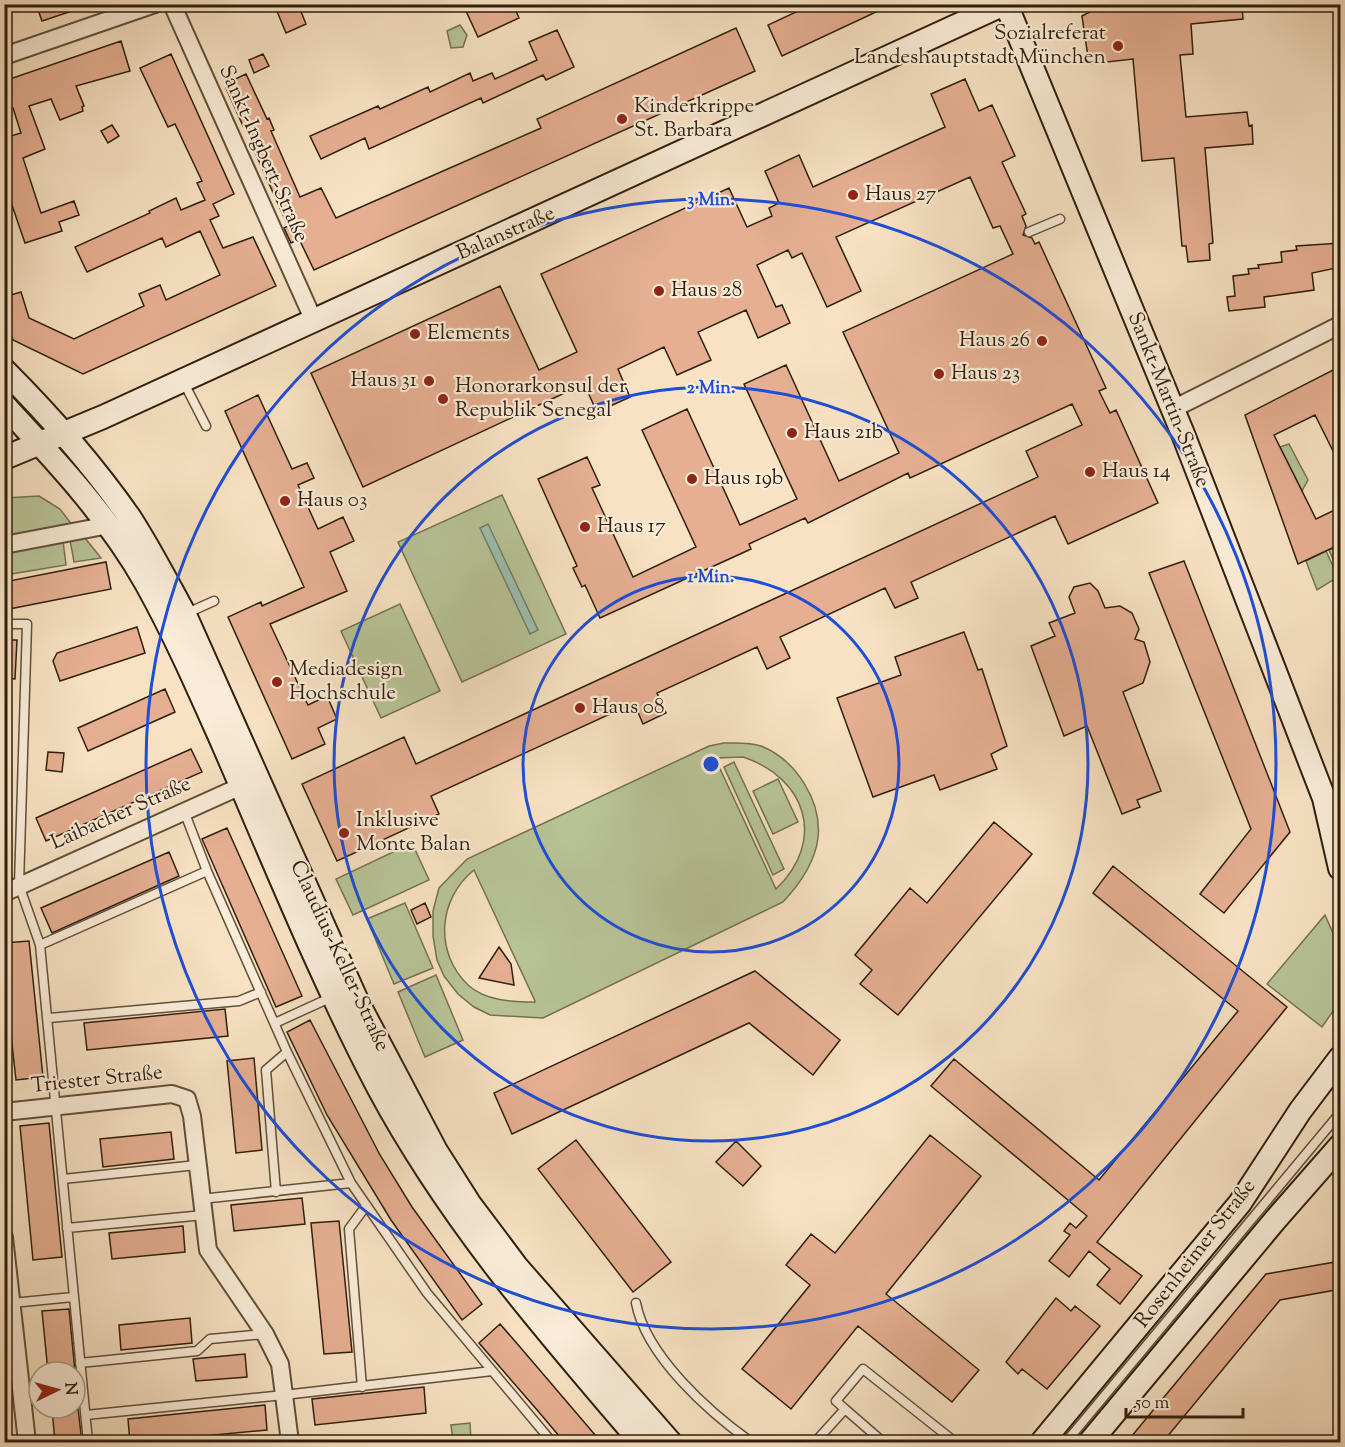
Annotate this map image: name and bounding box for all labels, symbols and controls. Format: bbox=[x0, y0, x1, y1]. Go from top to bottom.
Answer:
place label: Sozialreferat Landeshauptstadt München bbox=[854, 19, 1106, 73]
marker: Sozialreferat Landeshauptstadt München bbox=[1111, 39, 1125, 53]
street label: Sankt-Ingbert-Straße bbox=[210, 61, 316, 247]
place label: Kinderkrippe St. Barbara bbox=[634, 92, 754, 146]
marker: Kinderkrippe St. Barbara bbox=[615, 112, 629, 126]
place label: Haus 27 bbox=[865, 180, 937, 210]
text: 3 Min. bbox=[687, 188, 735, 214]
marker: Haus 27 bbox=[846, 188, 860, 202]
street label: Balanstraße bbox=[452, 199, 560, 269]
place label: Haus 28 bbox=[671, 276, 742, 306]
marker: Haus 28 bbox=[652, 284, 666, 298]
street label: Sankt-Martin-Straße bbox=[1119, 308, 1217, 492]
place label: Elements bbox=[427, 319, 510, 349]
place label: Haus 26 bbox=[959, 326, 1030, 356]
marker: Elements bbox=[408, 327, 422, 341]
marker: Haus 26 bbox=[1035, 334, 1049, 348]
place label: Haus 23 bbox=[951, 359, 1020, 389]
place label: Haus 31 bbox=[351, 366, 417, 396]
marker: Haus 23 bbox=[932, 367, 946, 381]
place label: Honorarkonsul der Republik Senegal bbox=[455, 372, 627, 426]
marker: Haus 31 bbox=[422, 374, 436, 388]
text: 2 Min. bbox=[686, 376, 736, 402]
marker: Honorarkonsul der Republik Senegal bbox=[436, 392, 450, 406]
place label: Haus 21b bbox=[804, 418, 883, 448]
marker: Haus 21b bbox=[785, 426, 799, 440]
place label: Haus 14 bbox=[1102, 457, 1171, 487]
place label: Haus 19b bbox=[704, 464, 783, 494]
marker: Haus 14 bbox=[1083, 465, 1097, 479]
marker: Haus 19b bbox=[685, 472, 699, 486]
place label: Haus 03 bbox=[297, 486, 367, 516]
marker: Haus 03 bbox=[278, 494, 292, 508]
place label: Haus 17 bbox=[597, 512, 666, 542]
marker: Haus 17 bbox=[578, 520, 592, 534]
text: 1 Min. bbox=[688, 565, 734, 591]
place label: Mediadesign Hochschule bbox=[289, 655, 403, 709]
marker: Mediadesign Hochschule bbox=[270, 675, 284, 689]
place label: Haus 08 bbox=[592, 693, 664, 723]
marker: Haus 08 bbox=[573, 701, 587, 715]
centre of rings bbox=[701, 754, 721, 774]
street label: Laibacher Straße bbox=[46, 770, 196, 858]
place label: Inklusive Monte Balan bbox=[356, 806, 471, 860]
marker: Inklusive Monte Balan bbox=[337, 826, 351, 840]
street label: Claudius-Keller-Straße bbox=[281, 855, 397, 1057]
street label: Triester Straße bbox=[30, 1058, 164, 1102]
street label: Rosenheimer Straße bbox=[1128, 1173, 1264, 1335]
north arrow bbox=[27, 1360, 87, 1420]
scale bar bbox=[1126, 1381, 1243, 1419]
text: N bbox=[57, 1382, 81, 1396]
text: 50 m bbox=[1134, 1391, 1170, 1417]

